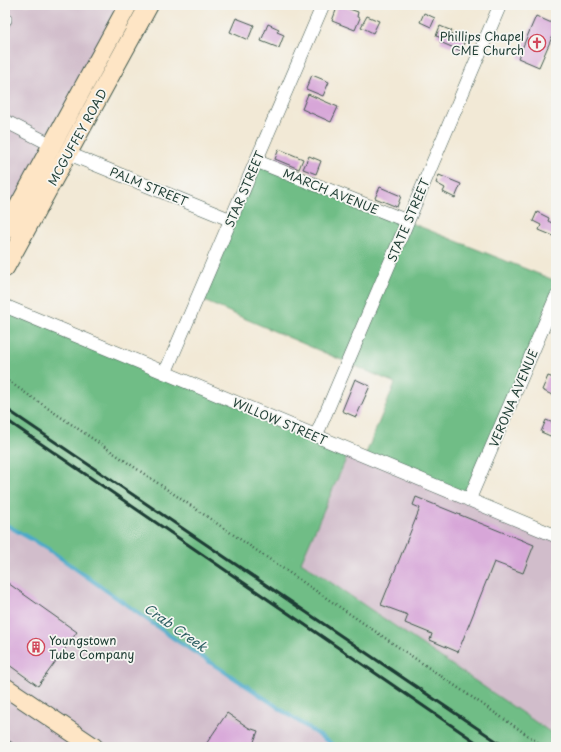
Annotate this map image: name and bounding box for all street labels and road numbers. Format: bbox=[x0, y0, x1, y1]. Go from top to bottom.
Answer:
street label: MCGUFFEY ROAD bbox=[43, 85, 111, 189]
street label: STAR STREET bbox=[220, 147, 269, 230]
street label: PALM STREET bbox=[107, 162, 192, 210]
street label: MARCH AVENUE bbox=[281, 164, 381, 218]
street label: STATE STREET bbox=[382, 175, 434, 265]
street label: VERONA AVENUE bbox=[484, 346, 542, 450]
street label: WILLOW STREET bbox=[230, 393, 331, 449]

